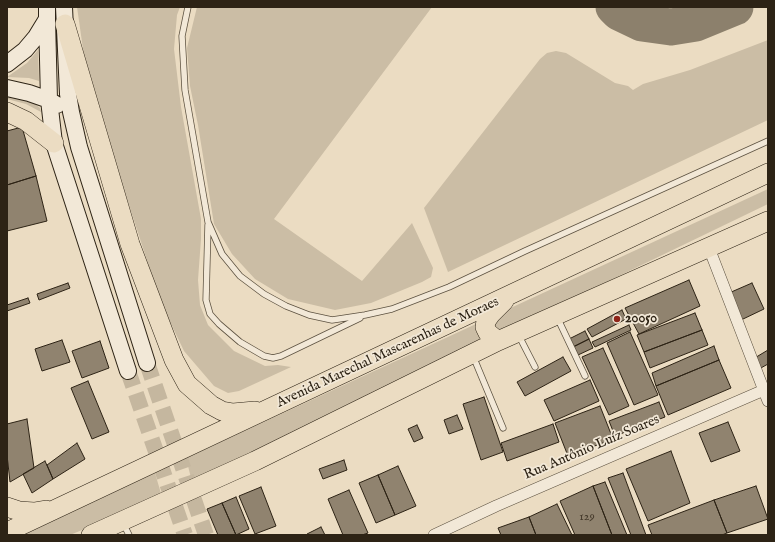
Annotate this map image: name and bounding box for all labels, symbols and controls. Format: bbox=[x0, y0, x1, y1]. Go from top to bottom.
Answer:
street label: Avenida Marechal Mascarenhas de Moraes bbox=[274, 294, 502, 412]
place label: 20050 bbox=[625, 311, 657, 327]
marker: 20050 bbox=[612, 314, 622, 324]
street label: Rua Antônio Luíz Soares bbox=[522, 412, 662, 484]
house number: 129 bbox=[579, 511, 595, 525]

